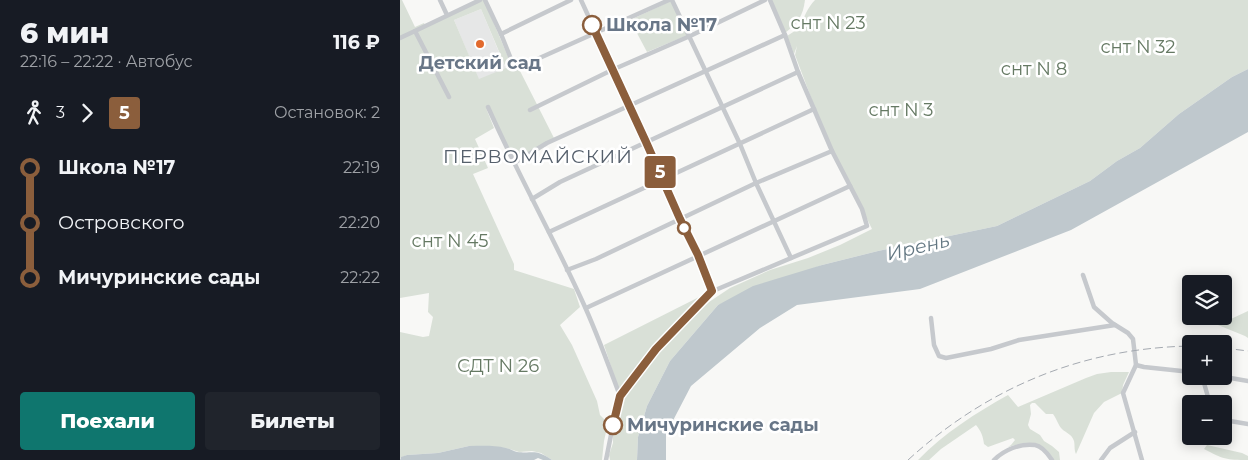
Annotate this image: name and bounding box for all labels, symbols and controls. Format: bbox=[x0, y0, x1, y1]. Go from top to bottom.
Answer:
park label: снт N 23 bbox=[790, 12, 866, 34]
place label: Школа №17 bbox=[606, 14, 717, 36]
marker: Школа №17 bbox=[582, 15, 602, 35]
text: 6 мин bbox=[20, 16, 109, 50]
text: 116 ₽ bbox=[333, 31, 380, 54]
park label: снт N 32 bbox=[1100, 36, 1176, 58]
marker: Детский сад bbox=[474, 38, 486, 50]
text: 22:16 – 22:22 · Автобус bbox=[20, 52, 193, 71]
place label: Детский сад bbox=[419, 52, 542, 74]
park label: снт N 8 bbox=[1001, 58, 1067, 80]
icon: walk bbox=[20, 99, 48, 127]
icon: forward bbox=[73, 99, 101, 127]
park label: снт N 3 bbox=[868, 99, 934, 121]
text: 5 bbox=[119, 102, 130, 124]
text: 3 bbox=[56, 103, 65, 122]
text: Остановок: 2 bbox=[274, 103, 380, 122]
district label: ПЕРВОМАЙСКИЙ bbox=[443, 145, 633, 168]
text: Школа №17 bbox=[58, 156, 175, 179]
line badge: 5 bbox=[644, 156, 676, 188]
text: 22:19 bbox=[343, 158, 380, 177]
text: 5 bbox=[655, 161, 665, 183]
text: Островского bbox=[58, 211, 185, 234]
text: 22:20 bbox=[339, 213, 380, 232]
unlabelled marker bbox=[677, 221, 691, 235]
water label: Ирень bbox=[884, 229, 952, 265]
park label: снт N 45 bbox=[412, 230, 488, 252]
text: Мичуринские сады bbox=[58, 266, 260, 289]
text: 22:22 bbox=[340, 268, 380, 287]
map controls bbox=[1182, 275, 1232, 445]
button: layers bbox=[1182, 275, 1232, 325]
button: + bbox=[1182, 335, 1232, 385]
park label: СДТ N 26 bbox=[457, 355, 539, 377]
button: Поехали bbox=[20, 392, 195, 450]
button: Билеты bbox=[205, 392, 380, 450]
button: − bbox=[1182, 395, 1232, 445]
place label: Мичуринские сады bbox=[627, 414, 819, 436]
marker: Мичуринские сады bbox=[603, 415, 623, 435]

